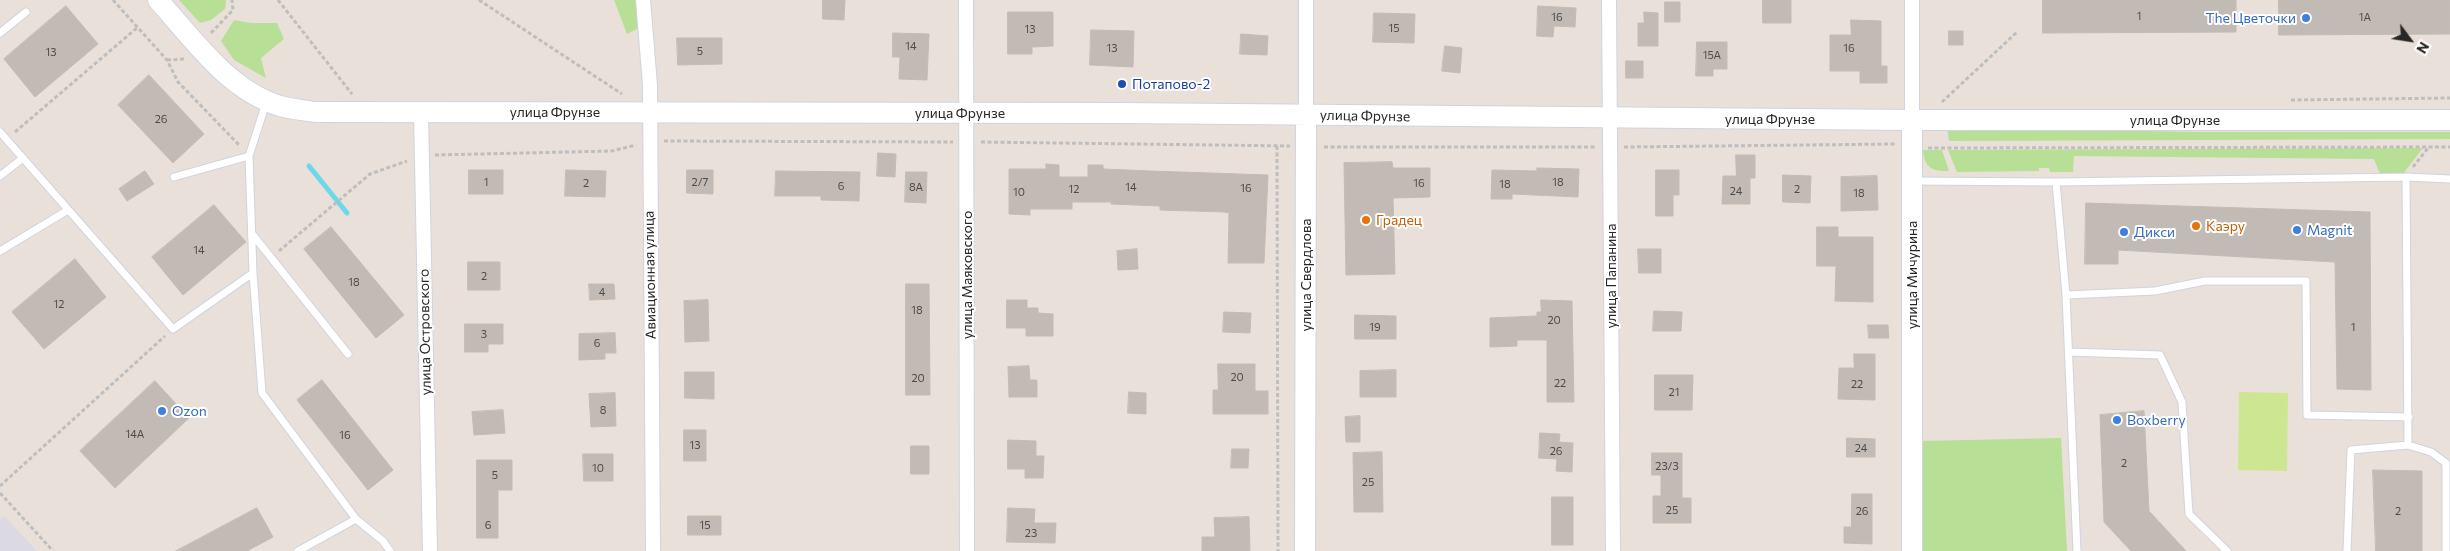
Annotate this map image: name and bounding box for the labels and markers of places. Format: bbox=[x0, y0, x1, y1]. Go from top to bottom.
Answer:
place label: The Цветочки bbox=[2206, 10, 2296, 26]
marker: The Цветочки bbox=[2300, 12, 2312, 24]
place label: Потапово-2 bbox=[1132, 76, 1210, 92]
marker: Потапово-2 bbox=[1116, 78, 1128, 90]
place label: Градец bbox=[1376, 212, 1422, 228]
marker: Градец bbox=[1360, 214, 1372, 226]
place label: Каэру bbox=[2206, 218, 2245, 234]
marker: Каэру bbox=[2190, 220, 2202, 232]
place label: Magnit bbox=[2307, 222, 2353, 238]
place label: Дикси bbox=[2134, 224, 2175, 240]
marker: Magnit bbox=[2291, 224, 2303, 236]
marker: Дикси bbox=[2118, 226, 2130, 238]
place label: Ozon bbox=[172, 403, 207, 419]
marker: Ozon bbox=[156, 405, 168, 417]
place label: Boxberry bbox=[2127, 412, 2186, 428]
marker: Boxberry bbox=[2111, 414, 2123, 426]

